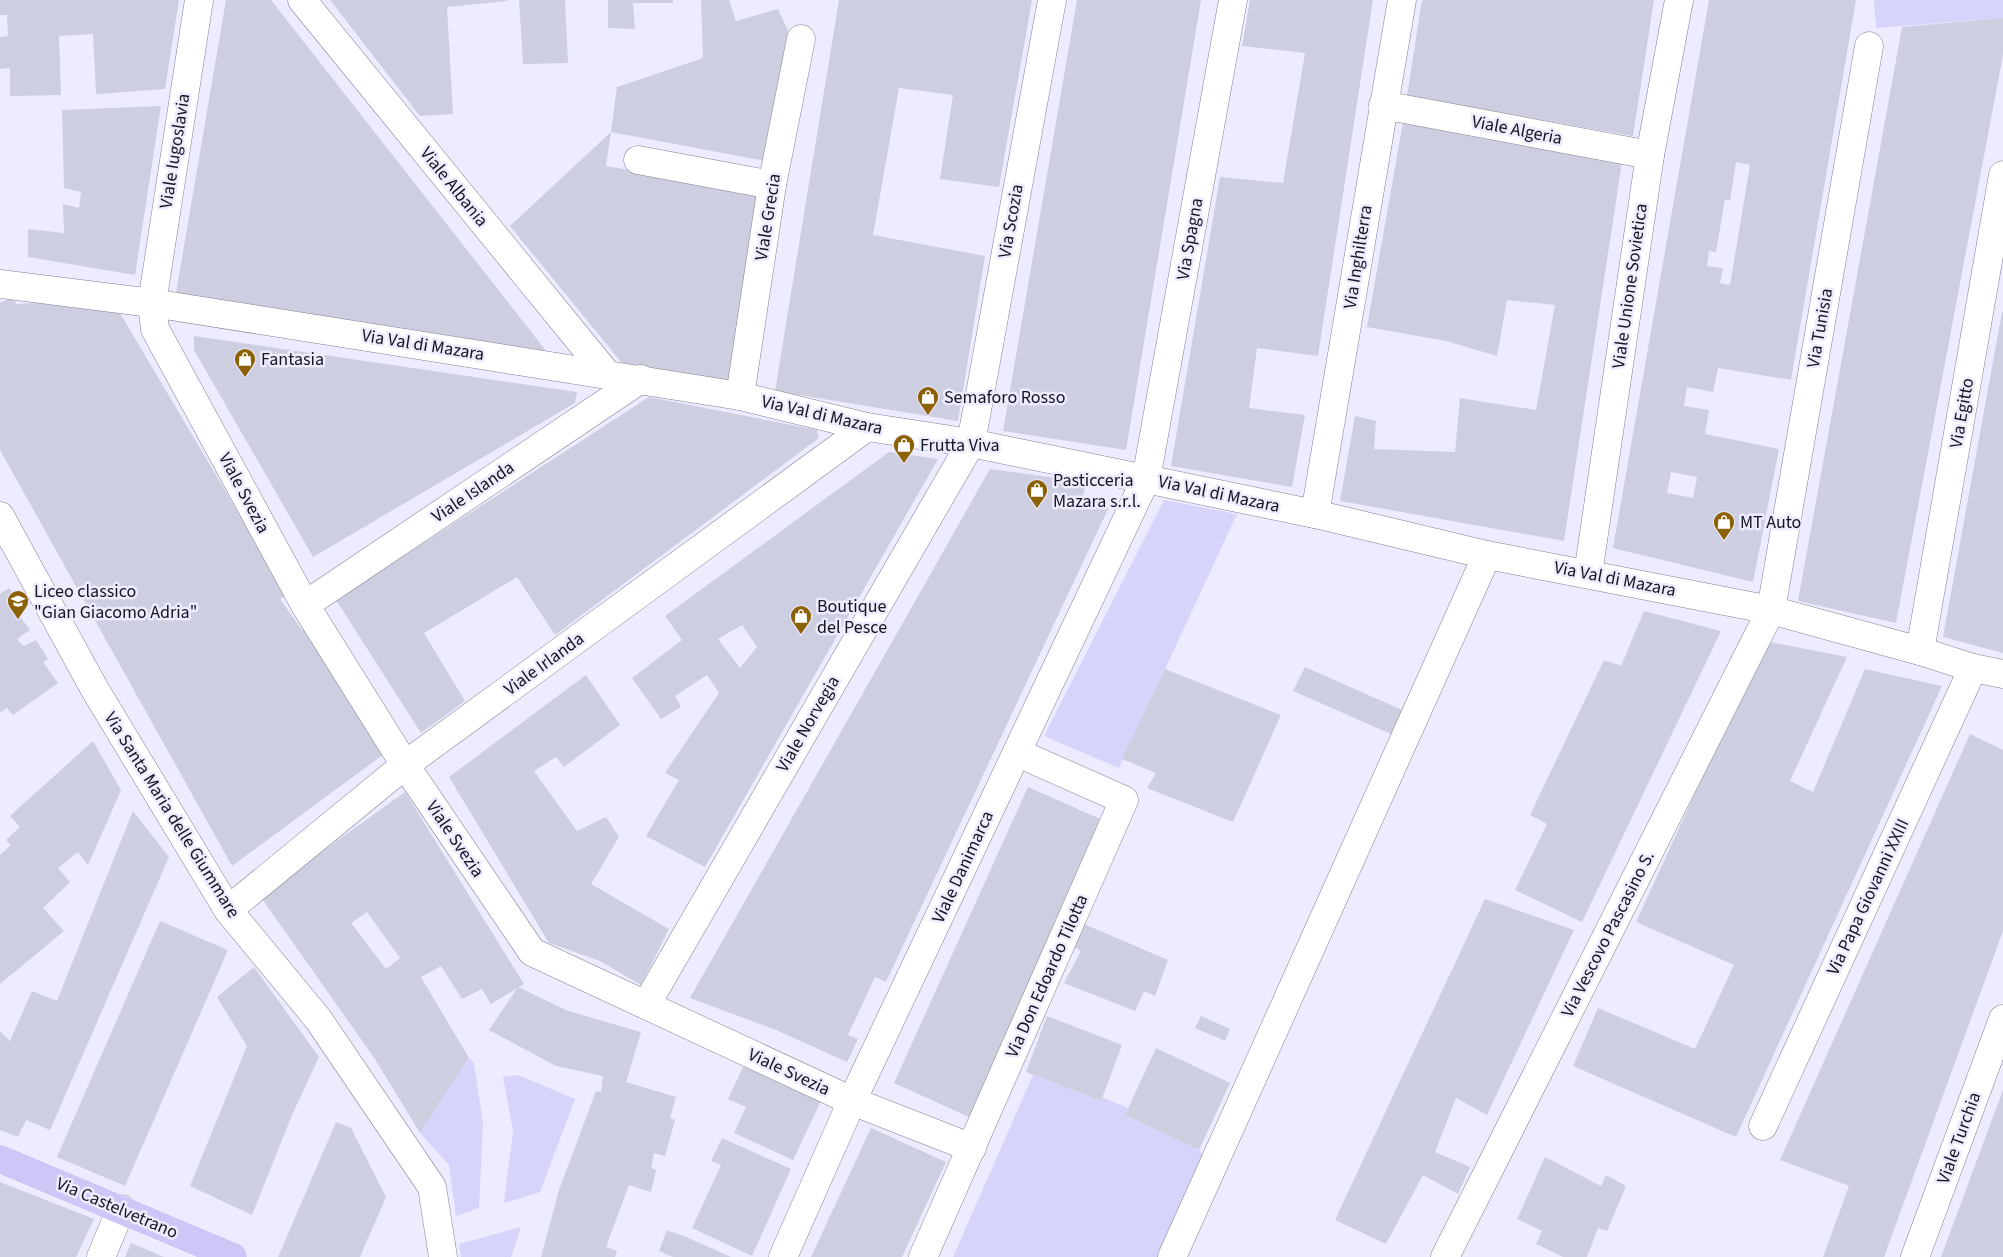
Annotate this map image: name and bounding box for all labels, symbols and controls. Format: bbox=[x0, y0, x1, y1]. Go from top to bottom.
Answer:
street label: Viale Iugoslavia bbox=[154, 92, 196, 210]
street label: Viale Algeria bbox=[1470, 109, 1564, 151]
street label: Viale Albania bbox=[414, 142, 494, 232]
street label: Viale Grecia bbox=[749, 172, 787, 262]
street label: Via Scozia bbox=[992, 182, 1030, 260]
street label: Via Spagna bbox=[1171, 196, 1209, 282]
street label: Viale Unione Sovietica bbox=[1606, 202, 1654, 370]
street label: Via Inghilterra bbox=[1337, 203, 1379, 311]
street label: Via Tunisia bbox=[1801, 286, 1839, 370]
street label: Via Val di Mazara bbox=[360, 323, 486, 367]
shop icon: Fantasia bbox=[233, 347, 257, 378]
place label: Fantasia bbox=[261, 347, 324, 372]
street label: Via Egitto bbox=[1944, 376, 1980, 450]
shop icon: Semaforo Rosso bbox=[916, 385, 940, 416]
place label: Semaforo Rosso bbox=[944, 385, 1065, 410]
street label: Via Val di Mazara bbox=[759, 389, 885, 441]
shop icon: Frutta Viva bbox=[892, 433, 916, 464]
place label: Frutta Viva bbox=[920, 433, 999, 458]
street label: Viale Svezia bbox=[212, 448, 276, 538]
street label: Viale Islanda bbox=[427, 455, 519, 529]
place label: Pasticceria Mazara s.r.l. bbox=[1053, 468, 1141, 514]
street label: Via Val di Mazara bbox=[1156, 469, 1282, 519]
shop icon: Pasticceria Mazara s.r.l. bbox=[1025, 478, 1049, 509]
shop icon: MT Auto bbox=[1712, 510, 1736, 541]
place label: MT Auto bbox=[1740, 510, 1801, 535]
street label: Via Val di Mazara bbox=[1552, 555, 1678, 603]
place label: Liceo classico "Gian Giacomo Adria" bbox=[34, 579, 197, 625]
school or university icon: Liceo classico "Gian Giacomo Adria" bbox=[6, 589, 30, 620]
place label: Boutique del Pesce bbox=[817, 594, 887, 640]
shop icon: Boutique del Pesce bbox=[789, 604, 813, 635]
street label: Viale Irlanda bbox=[499, 626, 589, 702]
street label: Viale Norvegia bbox=[770, 671, 846, 777]
street label: Via Santa Maria delle Giummare bbox=[98, 707, 246, 923]
street label: Viale Svezia bbox=[420, 796, 490, 882]
street label: Viale Danimarca bbox=[926, 807, 1000, 927]
street label: Via Papa Giovanni XXIII bbox=[1821, 815, 1915, 979]
street label: Via Vescovo Pascasino S. bbox=[1555, 847, 1661, 1021]
street label: Via Don Edoardo Tilotta bbox=[1000, 890, 1094, 1062]
street label: Viale Svezia bbox=[744, 1042, 834, 1102]
street label: Viale Turchia bbox=[1931, 1089, 1987, 1187]
street label: Via Castelvetrano bbox=[52, 1171, 182, 1245]

